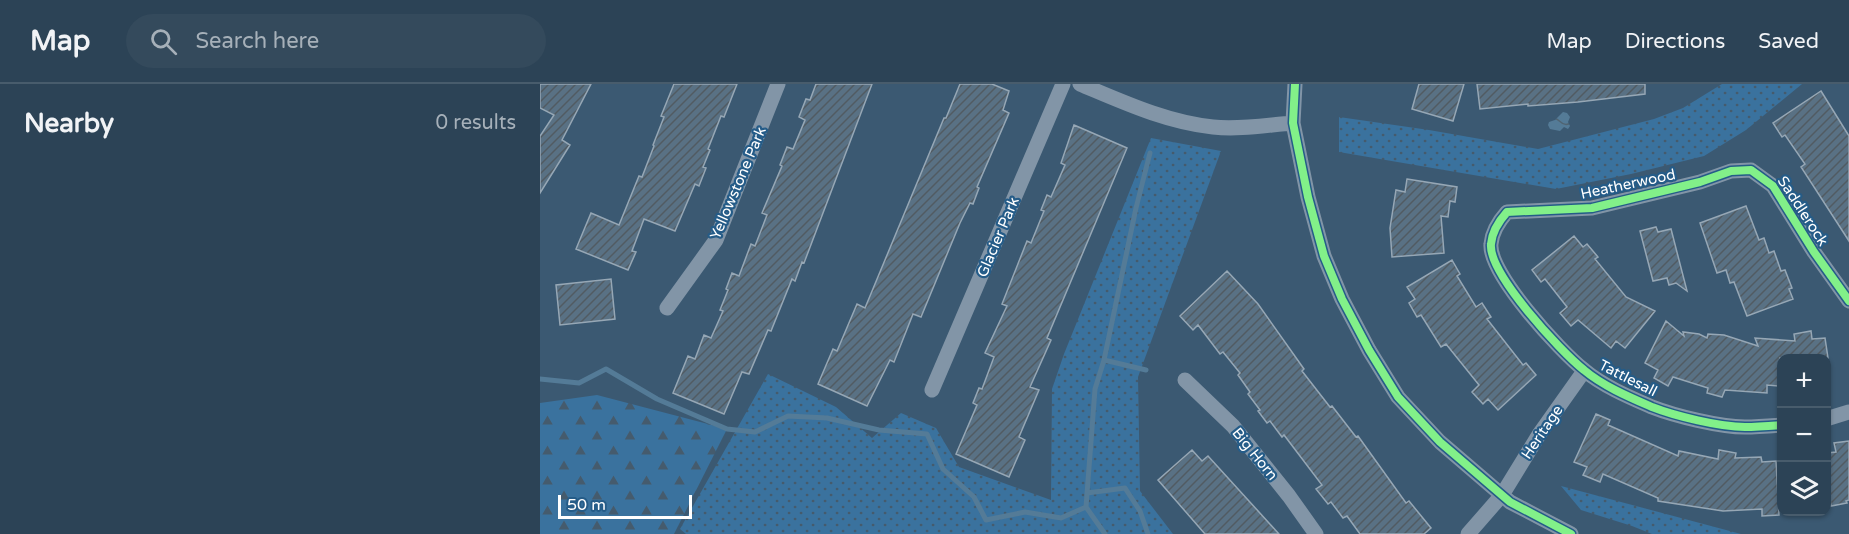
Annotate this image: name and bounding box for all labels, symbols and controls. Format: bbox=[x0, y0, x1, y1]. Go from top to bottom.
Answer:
search box bbox=[126, 14, 546, 68]
text: Map bbox=[30, 24, 90, 58]
icon: search bbox=[147, 25, 180, 58]
text: Search here bbox=[195, 28, 319, 54]
text: Map bbox=[1546, 29, 1592, 54]
text: Directions bbox=[1625, 29, 1725, 54]
text: Saved bbox=[1758, 29, 1819, 54]
text: Nearby bbox=[24, 108, 114, 139]
text: 0 results bbox=[436, 111, 516, 135]
street label: Yellowstone Park bbox=[706, 124, 770, 242]
street label: Heatherwood bbox=[1579, 165, 1677, 203]
street label: Saddlerock bbox=[1774, 173, 1832, 249]
street label: Glacier Park bbox=[973, 194, 1023, 280]
map controls bbox=[1777, 354, 1831, 516]
button: + bbox=[1777, 354, 1831, 408]
street label: Tattlesall bbox=[1596, 356, 1660, 400]
street label: Heritage bbox=[1517, 402, 1567, 462]
button: − bbox=[1777, 408, 1831, 462]
street label: Big Horn bbox=[1228, 424, 1282, 484]
button: layers bbox=[1777, 462, 1831, 516]
scale bar bbox=[558, 492, 692, 520]
text: 50 m bbox=[567, 495, 606, 515]

